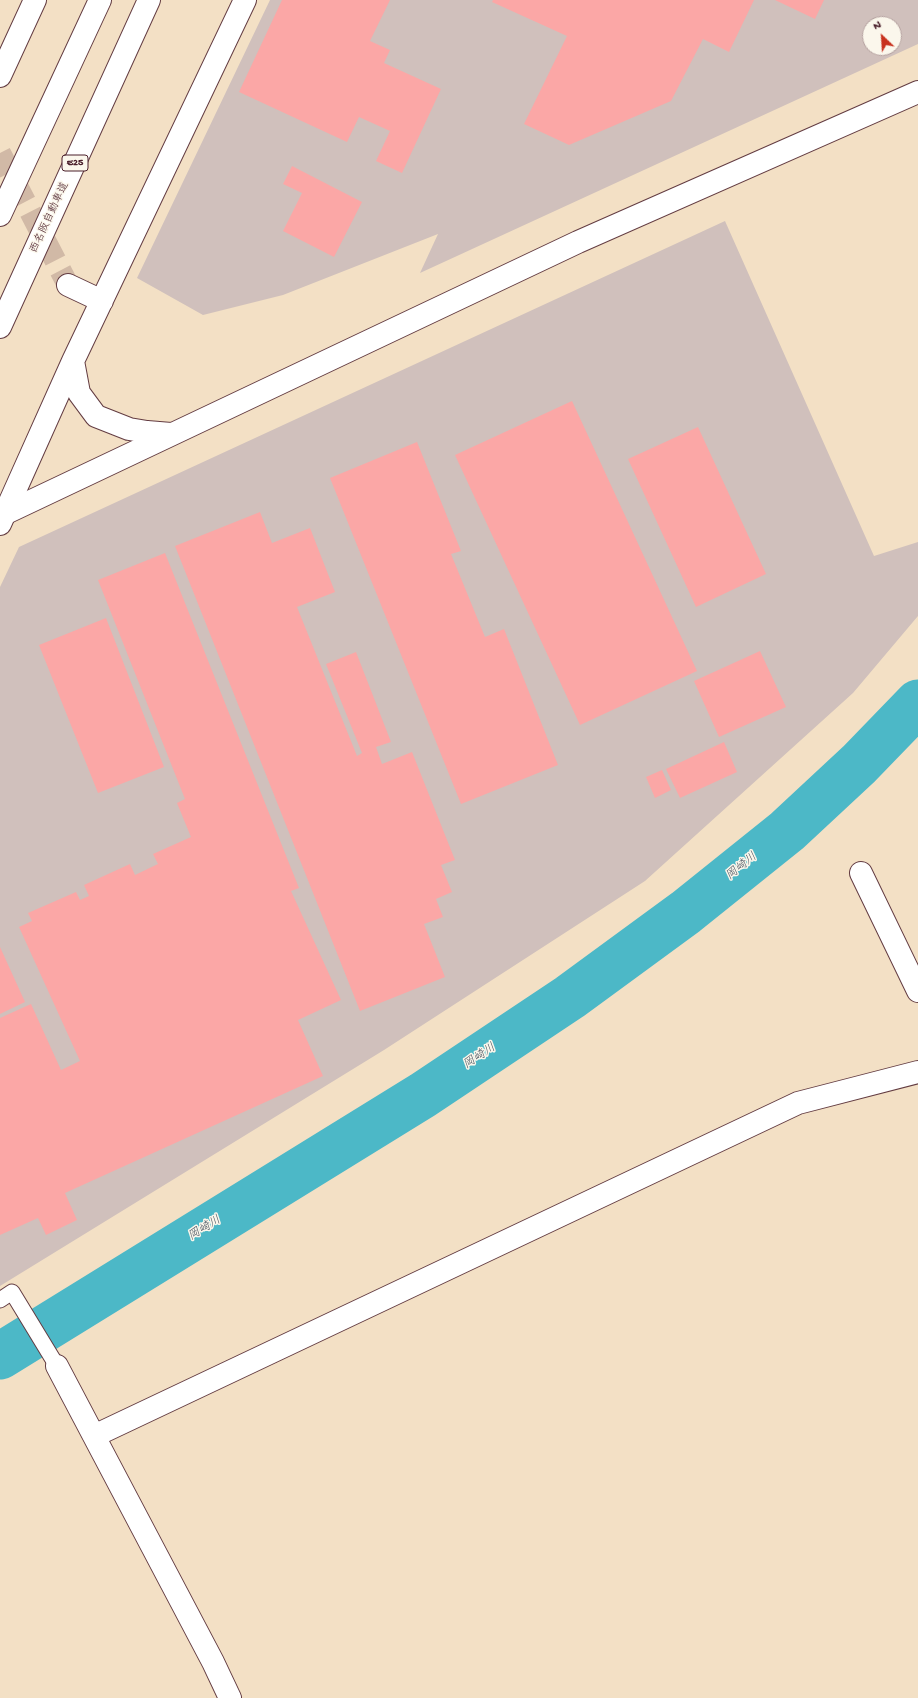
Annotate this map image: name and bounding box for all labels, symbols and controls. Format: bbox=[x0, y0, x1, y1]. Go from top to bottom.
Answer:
north arrow bbox=[862, 16, 902, 56]
text: N bbox=[872, 19, 883, 33]
road number: E25 bbox=[62, 155, 88, 171]
street label: 西名阪自動車道 bbox=[28, 180, 72, 256]
water label: 岡崎川 bbox=[723, 850, 761, 884]
water label: 岡崎川 bbox=[461, 1041, 499, 1073]
water label: 岡崎川 bbox=[186, 1213, 224, 1245]

